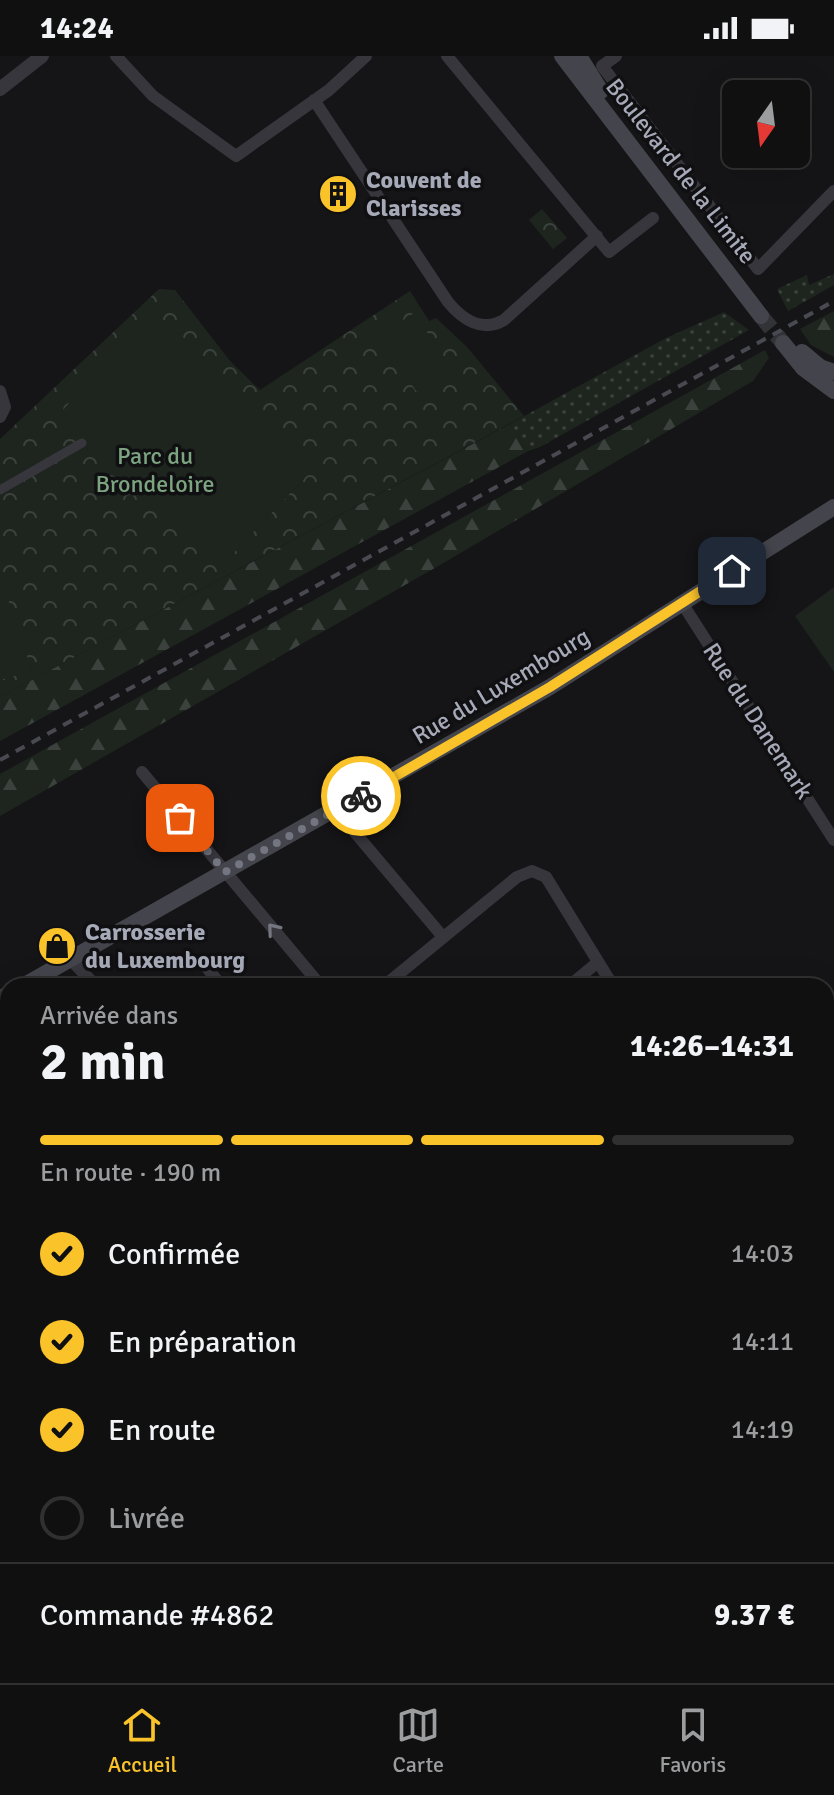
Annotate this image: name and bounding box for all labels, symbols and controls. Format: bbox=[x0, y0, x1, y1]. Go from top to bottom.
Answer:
text: 14:24 bbox=[40, 10, 114, 47]
street label: Boulevard de la Limite bbox=[599, 72, 763, 270]
north arrow bbox=[722, 80, 810, 168]
map controls bbox=[722, 80, 810, 168]
place label: Couvent de Clarisses bbox=[366, 165, 482, 223]
building icon: Couvent de Clarisses bbox=[317, 173, 359, 215]
park label: Parc du Brondeloire bbox=[95, 441, 215, 499]
pin bbox=[698, 537, 766, 605]
icon: home bbox=[710, 549, 754, 593]
street label: Rue du Luxembourg bbox=[407, 621, 595, 751]
street label: Rue du Danemark bbox=[696, 637, 820, 805]
courier bbox=[321, 756, 401, 836]
icon: bike bbox=[339, 774, 383, 818]
pin bbox=[146, 784, 214, 852]
icon: bag bbox=[158, 796, 202, 840]
place label: Carrosserie du Luxembourg bbox=[85, 917, 245, 975]
one-way arrow bbox=[268, 924, 283, 938]
shop icon: Carrosserie du Luxembourg bbox=[36, 925, 78, 967]
text: Arrivée dans bbox=[40, 1000, 178, 1032]
text: 14:26–14:31 bbox=[630, 1028, 794, 1065]
text: 2 min bbox=[40, 1030, 166, 1094]
text: En route · 190 m bbox=[40, 1157, 221, 1189]
icon: check bbox=[40, 1232, 84, 1276]
text: Confirmée bbox=[108, 1236, 240, 1273]
text: 14:03 bbox=[731, 1238, 794, 1270]
icon: check bbox=[40, 1320, 84, 1364]
text: En préparation bbox=[108, 1324, 297, 1361]
text: 14:11 bbox=[731, 1326, 794, 1358]
icon: check bbox=[40, 1408, 84, 1452]
text: En route bbox=[108, 1412, 216, 1449]
text: 14:19 bbox=[731, 1414, 794, 1446]
text: Livrée bbox=[108, 1500, 185, 1537]
text: Commande #4862 bbox=[40, 1597, 275, 1634]
text: 9.37 € bbox=[714, 1597, 794, 1634]
tab: Accueil bbox=[108, 1703, 177, 1778]
tab: Carte bbox=[393, 1703, 444, 1778]
tab: Favoris bbox=[659, 1703, 726, 1778]

